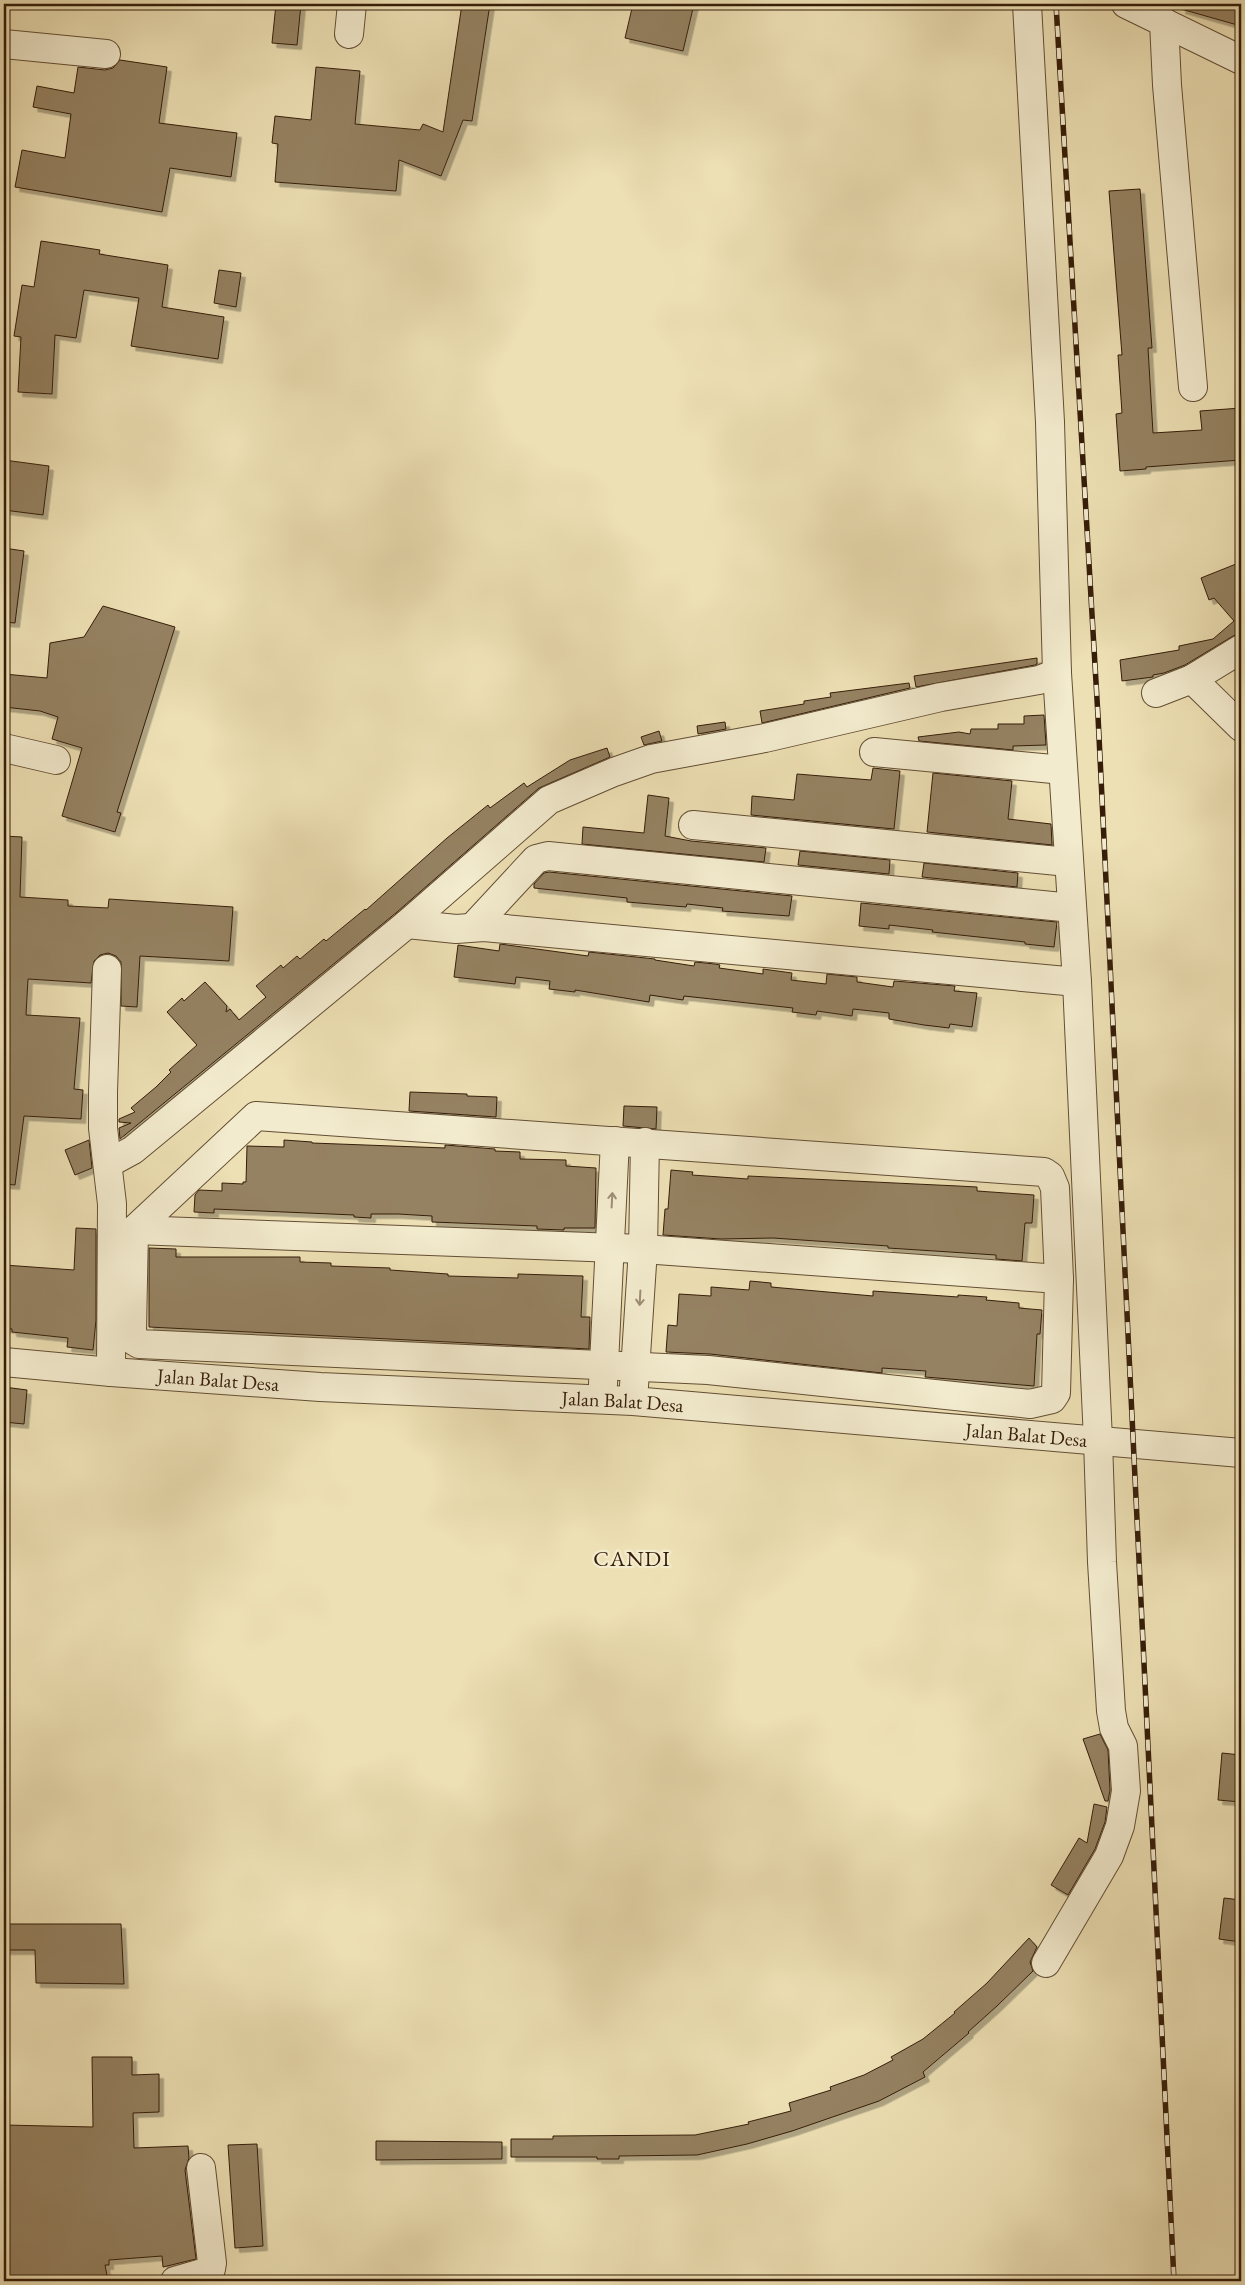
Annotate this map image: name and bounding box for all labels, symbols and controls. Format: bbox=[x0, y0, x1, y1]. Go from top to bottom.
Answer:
one-way arrow bbox=[607, 1193, 616, 1209]
one-way arrow bbox=[635, 1289, 644, 1305]
street label: Jalan Balat Desa bbox=[154, 1362, 280, 1397]
street label: Jalan Balat Desa bbox=[559, 1385, 685, 1418]
street label: Jalan Balat Desa bbox=[962, 1416, 1088, 1453]
district label: CANDI bbox=[593, 1544, 671, 1573]

